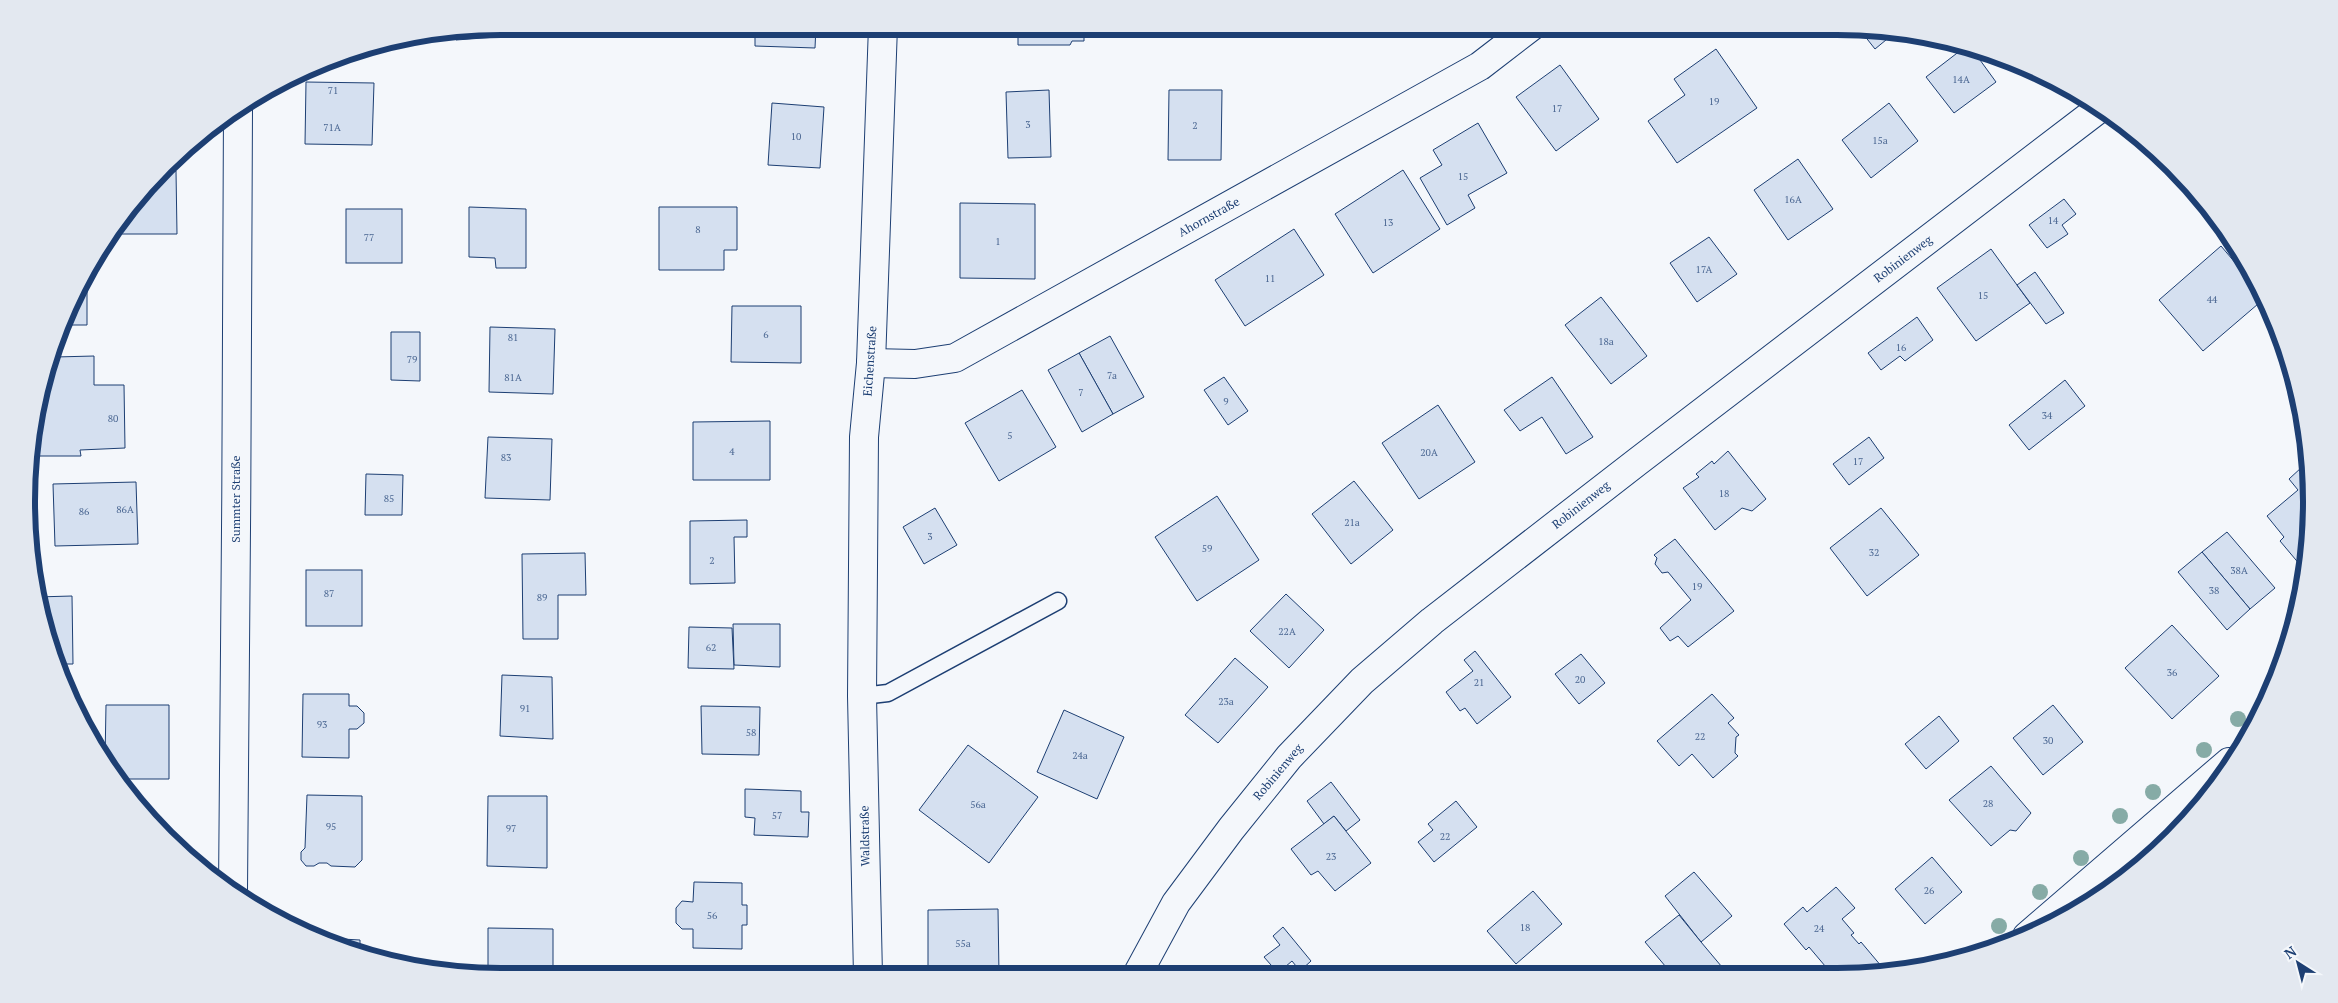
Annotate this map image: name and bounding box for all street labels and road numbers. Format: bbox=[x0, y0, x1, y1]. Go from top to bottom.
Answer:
street label: Ahornstraße bbox=[1176, 194, 1242, 240]
street label: Robinienweg bbox=[1871, 231, 1935, 285]
street label: Eichenstraße bbox=[860, 325, 879, 397]
street label: Summter Straße bbox=[228, 455, 243, 543]
street label: Robinienweg bbox=[1549, 477, 1613, 532]
street label: Robinienweg bbox=[1250, 740, 1306, 803]
street label: Waldstraße bbox=[856, 805, 873, 867]

